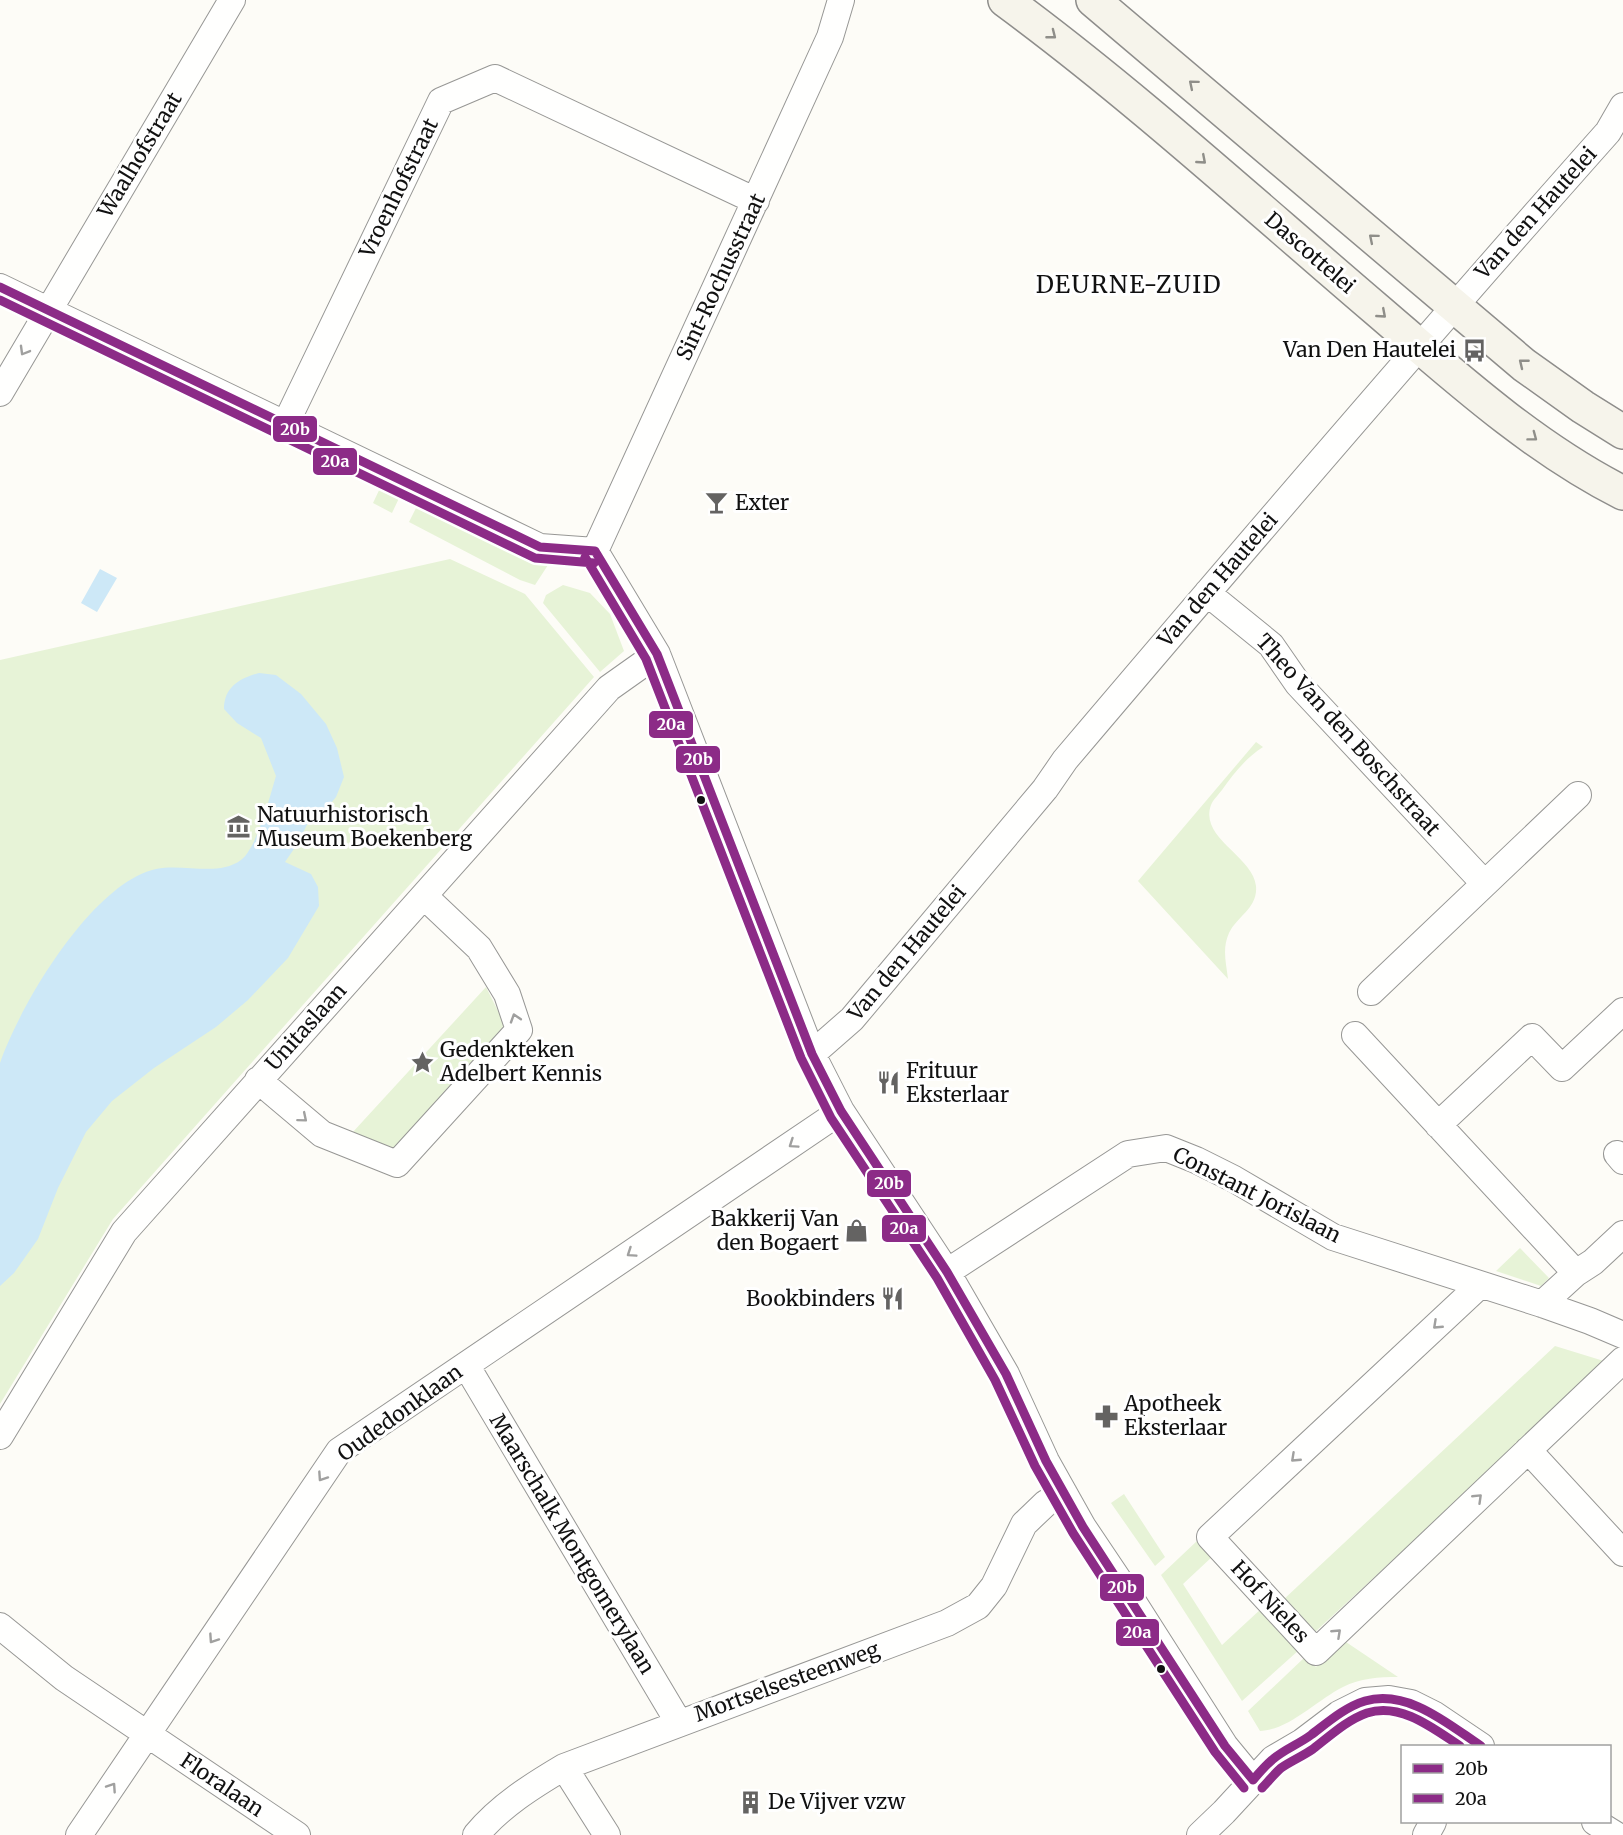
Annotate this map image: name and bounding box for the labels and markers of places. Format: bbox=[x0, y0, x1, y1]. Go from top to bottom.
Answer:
place label: Van Den Hautelei bbox=[1282, 336, 1456, 363]
bus stop icon: Van Den Hautelei bbox=[1461, 337, 1487, 363]
place label: Exter bbox=[735, 489, 789, 516]
bar icon: Exter bbox=[704, 490, 730, 516]
unlabelled marker bbox=[695, 794, 707, 806]
place label: Natuurhistorisch Museum Boekenberg bbox=[257, 801, 472, 852]
museum icon: Natuurhistorisch Museum Boekenberg bbox=[226, 814, 252, 840]
place label: Gedenkteken Adelbert Kennis bbox=[439, 1036, 602, 1087]
place icon: Gedenkteken Adelbert Kennis bbox=[409, 1049, 435, 1075]
place label: Frituur Eksterlaar bbox=[906, 1057, 1009, 1108]
restaurant icon: Frituur Eksterlaar bbox=[875, 1070, 901, 1096]
place label: Bakkerij Van den Bogaert bbox=[711, 1205, 839, 1256]
shop icon: Bakkerij Van den Bogaert bbox=[844, 1218, 870, 1244]
place label: Bookbinders bbox=[746, 1285, 875, 1312]
restaurant icon: Bookbinders bbox=[880, 1286, 906, 1312]
place label: Apotheek Eksterlaar bbox=[1123, 1390, 1227, 1441]
pharmacy icon: Apotheek Eksterlaar bbox=[1093, 1403, 1119, 1429]
unlabelled marker bbox=[1155, 1663, 1167, 1675]
place label: De Vijver vzw bbox=[768, 1788, 905, 1815]
building icon: De Vijver vzw bbox=[737, 1789, 763, 1815]

